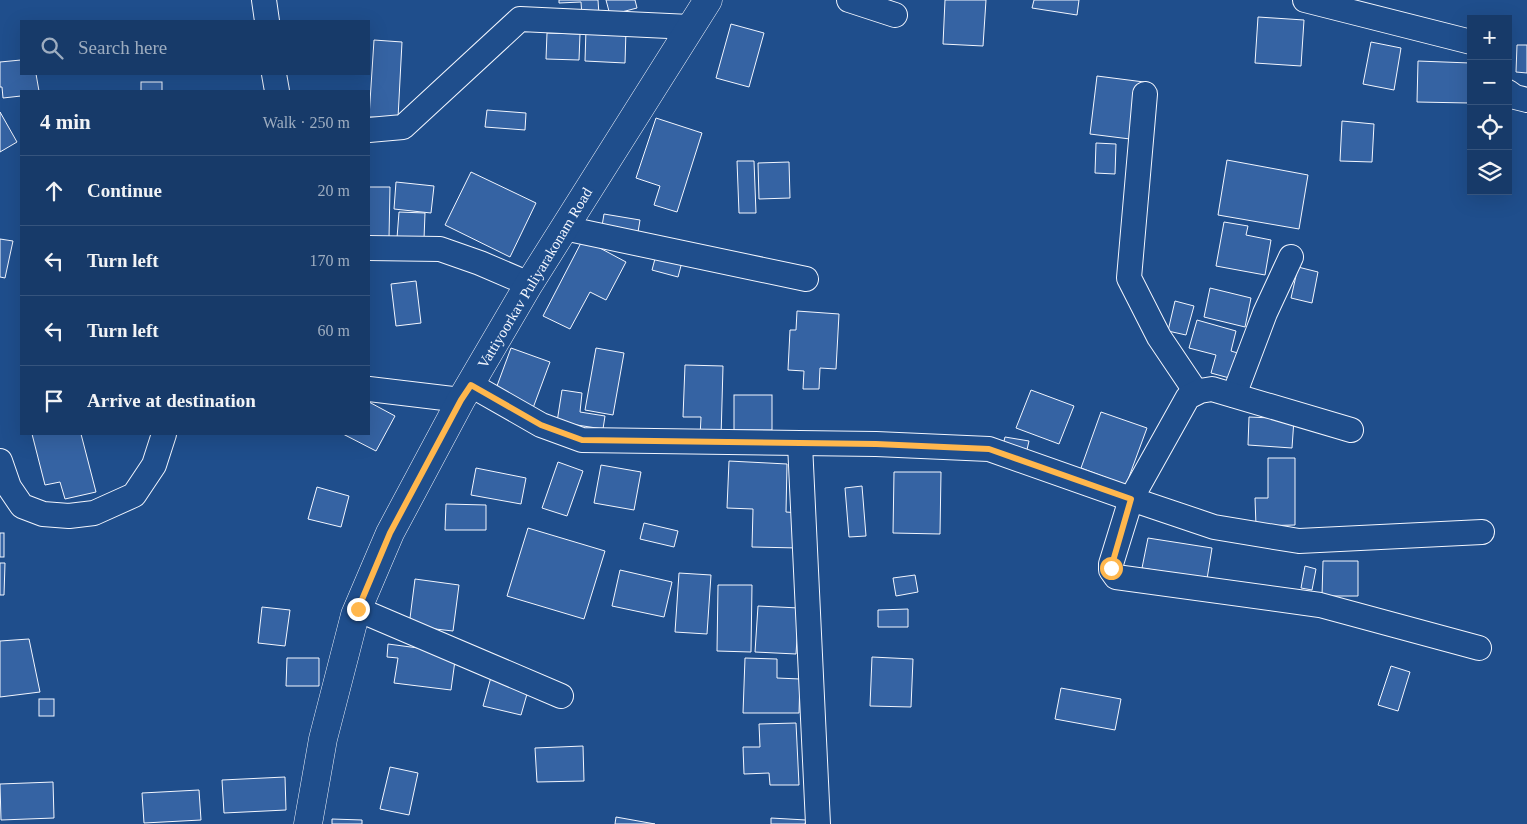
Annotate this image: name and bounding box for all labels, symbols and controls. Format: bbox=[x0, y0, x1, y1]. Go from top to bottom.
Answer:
map controls bbox=[1467, 15, 1512, 195]
button: + bbox=[1467, 15, 1512, 60]
search box bbox=[20, 20, 370, 75]
icon: search bbox=[38, 34, 66, 62]
text: Search here bbox=[78, 37, 167, 58]
button: − bbox=[1467, 60, 1512, 105]
button: locate bbox=[1467, 105, 1512, 150]
text: 4 min bbox=[40, 110, 91, 134]
text: Walk · 250 m bbox=[263, 114, 350, 131]
button: layers bbox=[1467, 150, 1512, 195]
icon: ahead bbox=[40, 177, 68, 205]
text: Continue bbox=[87, 180, 162, 201]
text: 20 m bbox=[318, 182, 350, 199]
street label: Vattiyoorkav Puliyarakonam Road bbox=[475, 185, 596, 371]
icon: left bbox=[40, 247, 68, 275]
text: Turn left bbox=[87, 250, 159, 271]
text: 170 m bbox=[310, 252, 350, 269]
icon: left bbox=[40, 317, 68, 345]
text: Turn left bbox=[87, 320, 159, 341]
text: 60 m bbox=[318, 322, 350, 339]
icon: arrive bbox=[40, 387, 68, 415]
text: Arrive at destination bbox=[87, 390, 256, 411]
route start bbox=[1100, 557, 1123, 580]
route end bbox=[347, 598, 370, 621]

